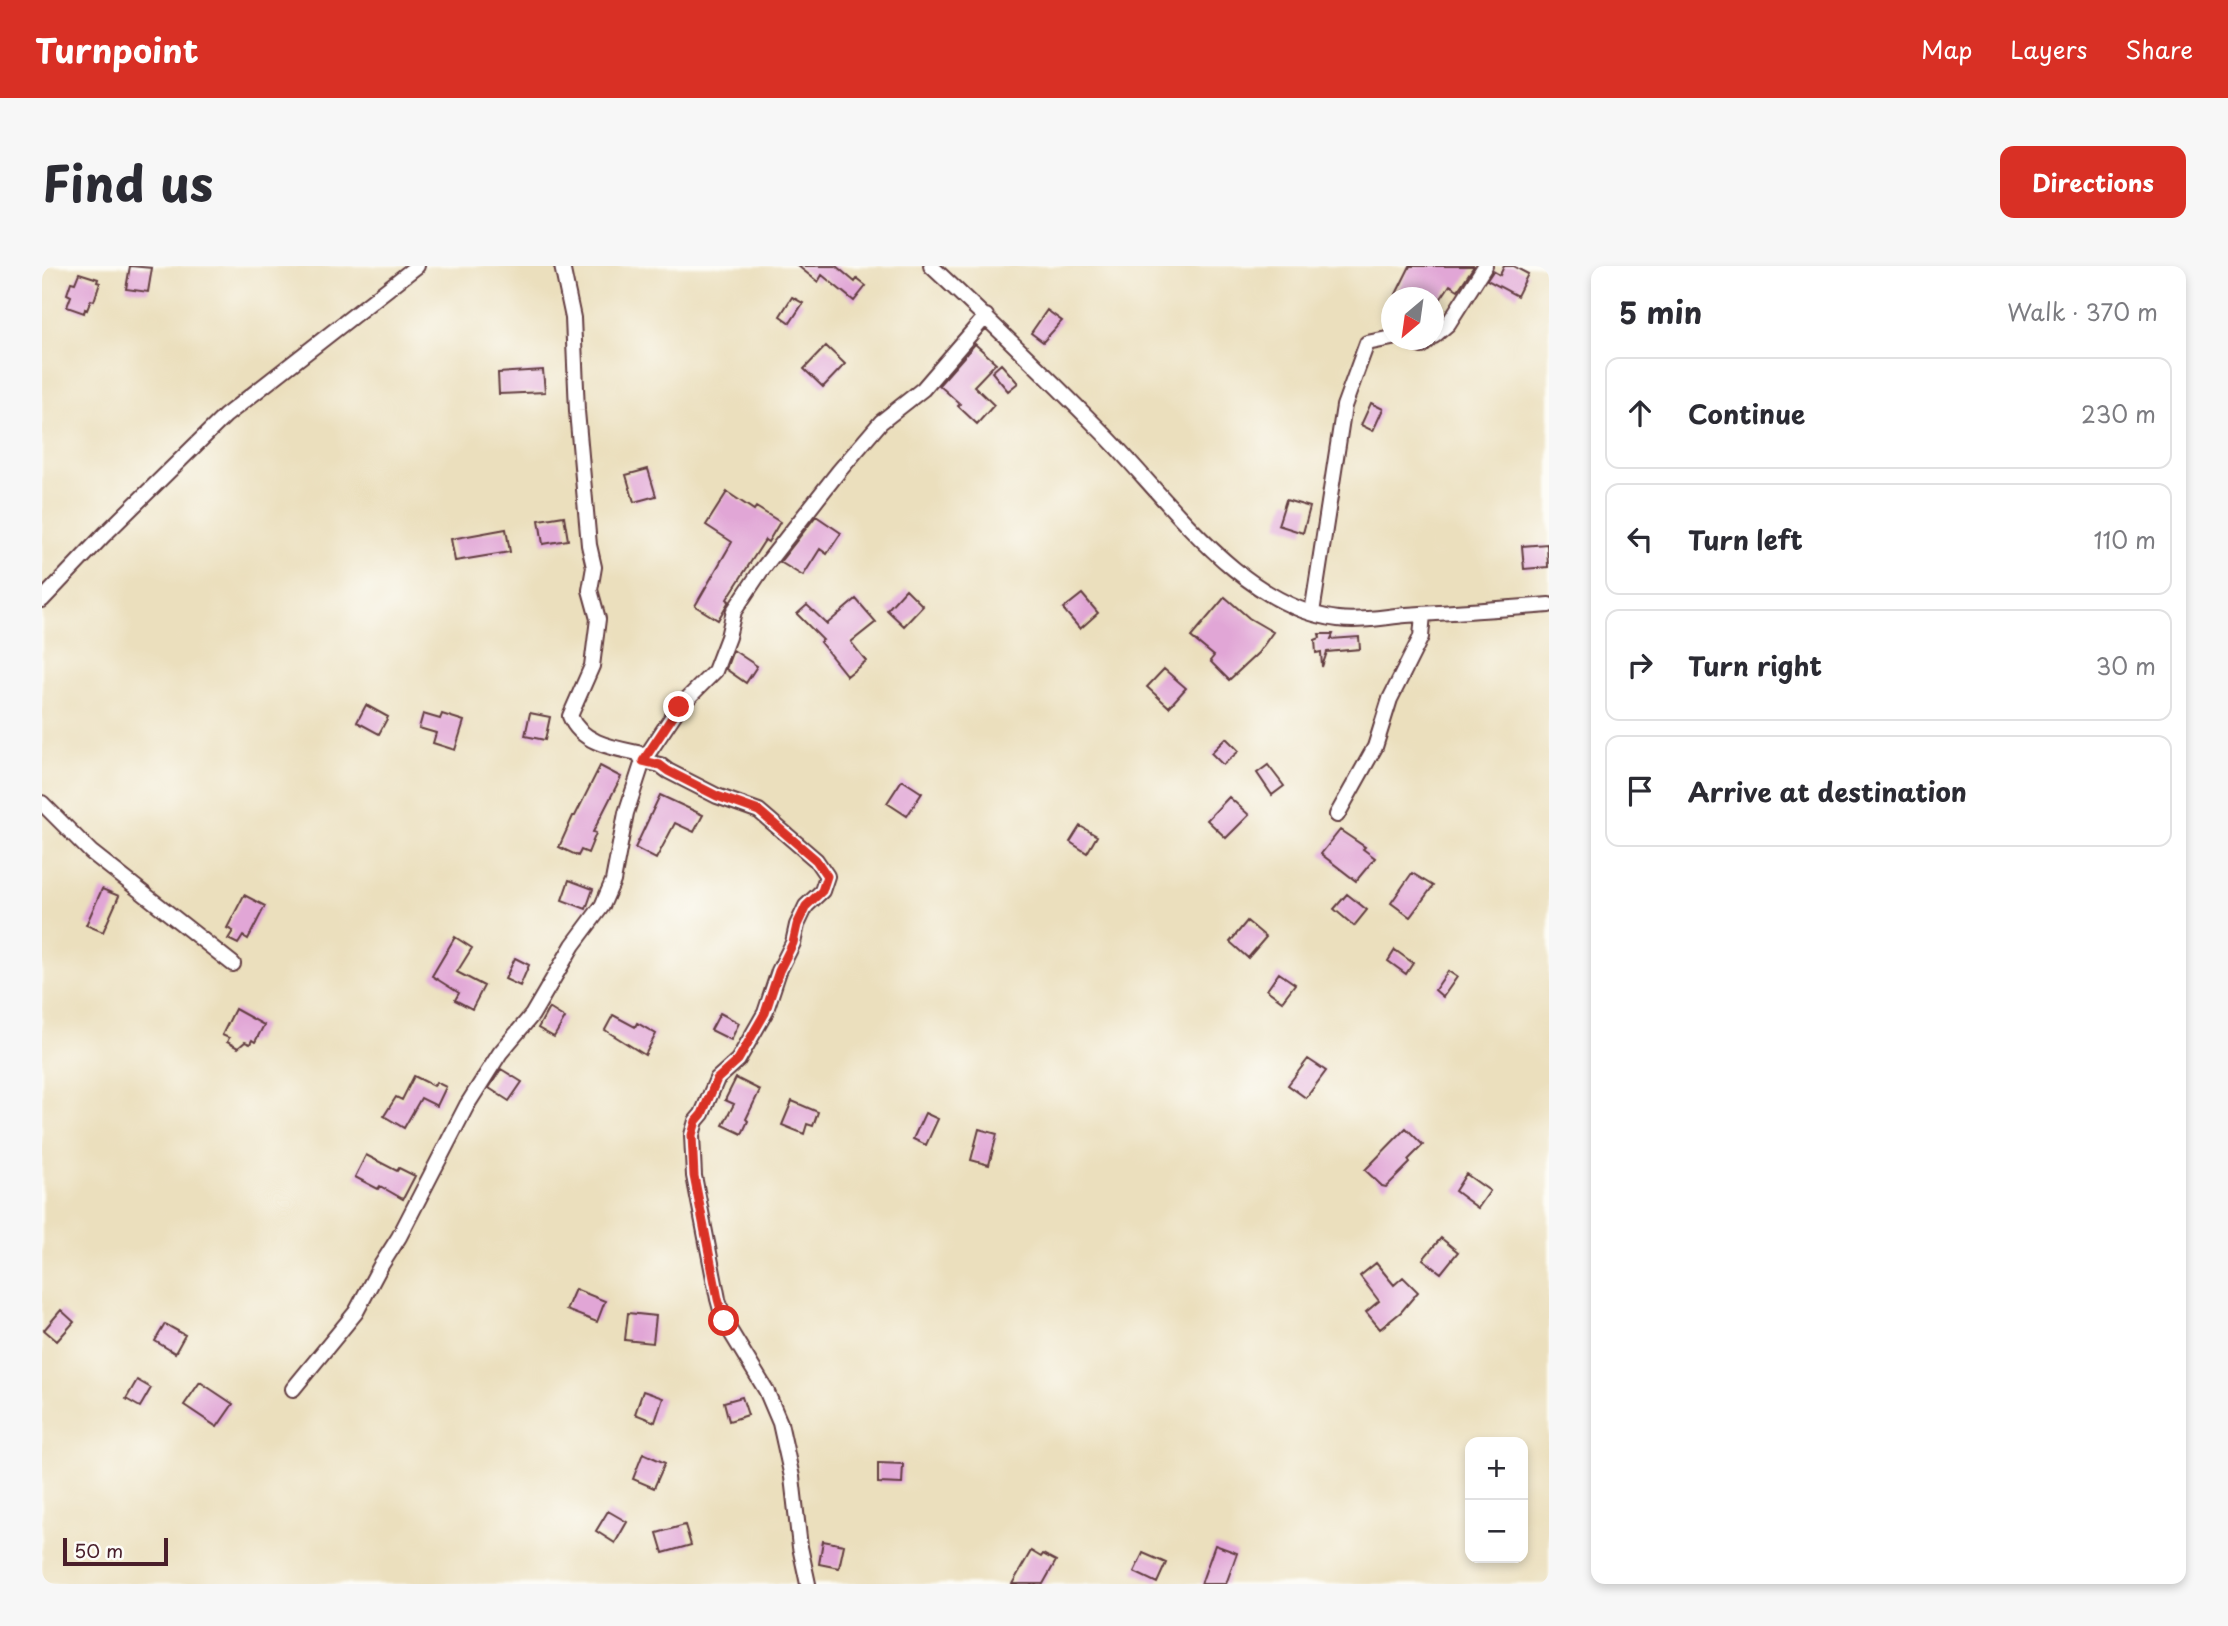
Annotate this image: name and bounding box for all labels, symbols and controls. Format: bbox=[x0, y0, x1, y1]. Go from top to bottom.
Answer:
text: Turnpoint bbox=[35, 24, 199, 74]
text: Map bbox=[1921, 31, 1972, 67]
text: Layers bbox=[2010, 31, 2087, 67]
text: Share bbox=[2125, 31, 2193, 67]
text: Find us bbox=[42, 145, 213, 219]
button: Directions bbox=[2000, 146, 2186, 218]
north arrow bbox=[1381, 287, 1444, 350]
text: 5 min bbox=[1619, 289, 1702, 334]
text: Walk · 370 m bbox=[2007, 294, 2158, 329]
icon: ahead bbox=[1621, 394, 1659, 432]
text: Continue bbox=[1688, 394, 1805, 433]
text: 230 m bbox=[2081, 396, 2156, 431]
icon: left bbox=[1621, 520, 1659, 558]
text: Turn left bbox=[1688, 520, 1803, 559]
text: 110 m bbox=[2094, 522, 2156, 557]
icon: right bbox=[1621, 646, 1659, 684]
text: Turn right bbox=[1688, 646, 1822, 685]
text: 30 m bbox=[2095, 648, 2156, 683]
route end bbox=[663, 691, 694, 722]
icon: arrive bbox=[1621, 772, 1659, 810]
text: Arrive at destination bbox=[1688, 772, 1967, 811]
route start bbox=[708, 1305, 739, 1336]
map controls bbox=[1465, 1437, 1528, 1563]
button: + bbox=[1465, 1437, 1528, 1500]
button: − bbox=[1465, 1500, 1528, 1563]
scale bar bbox=[63, 1535, 168, 1567]
text: 50 m bbox=[74, 1536, 123, 1564]

